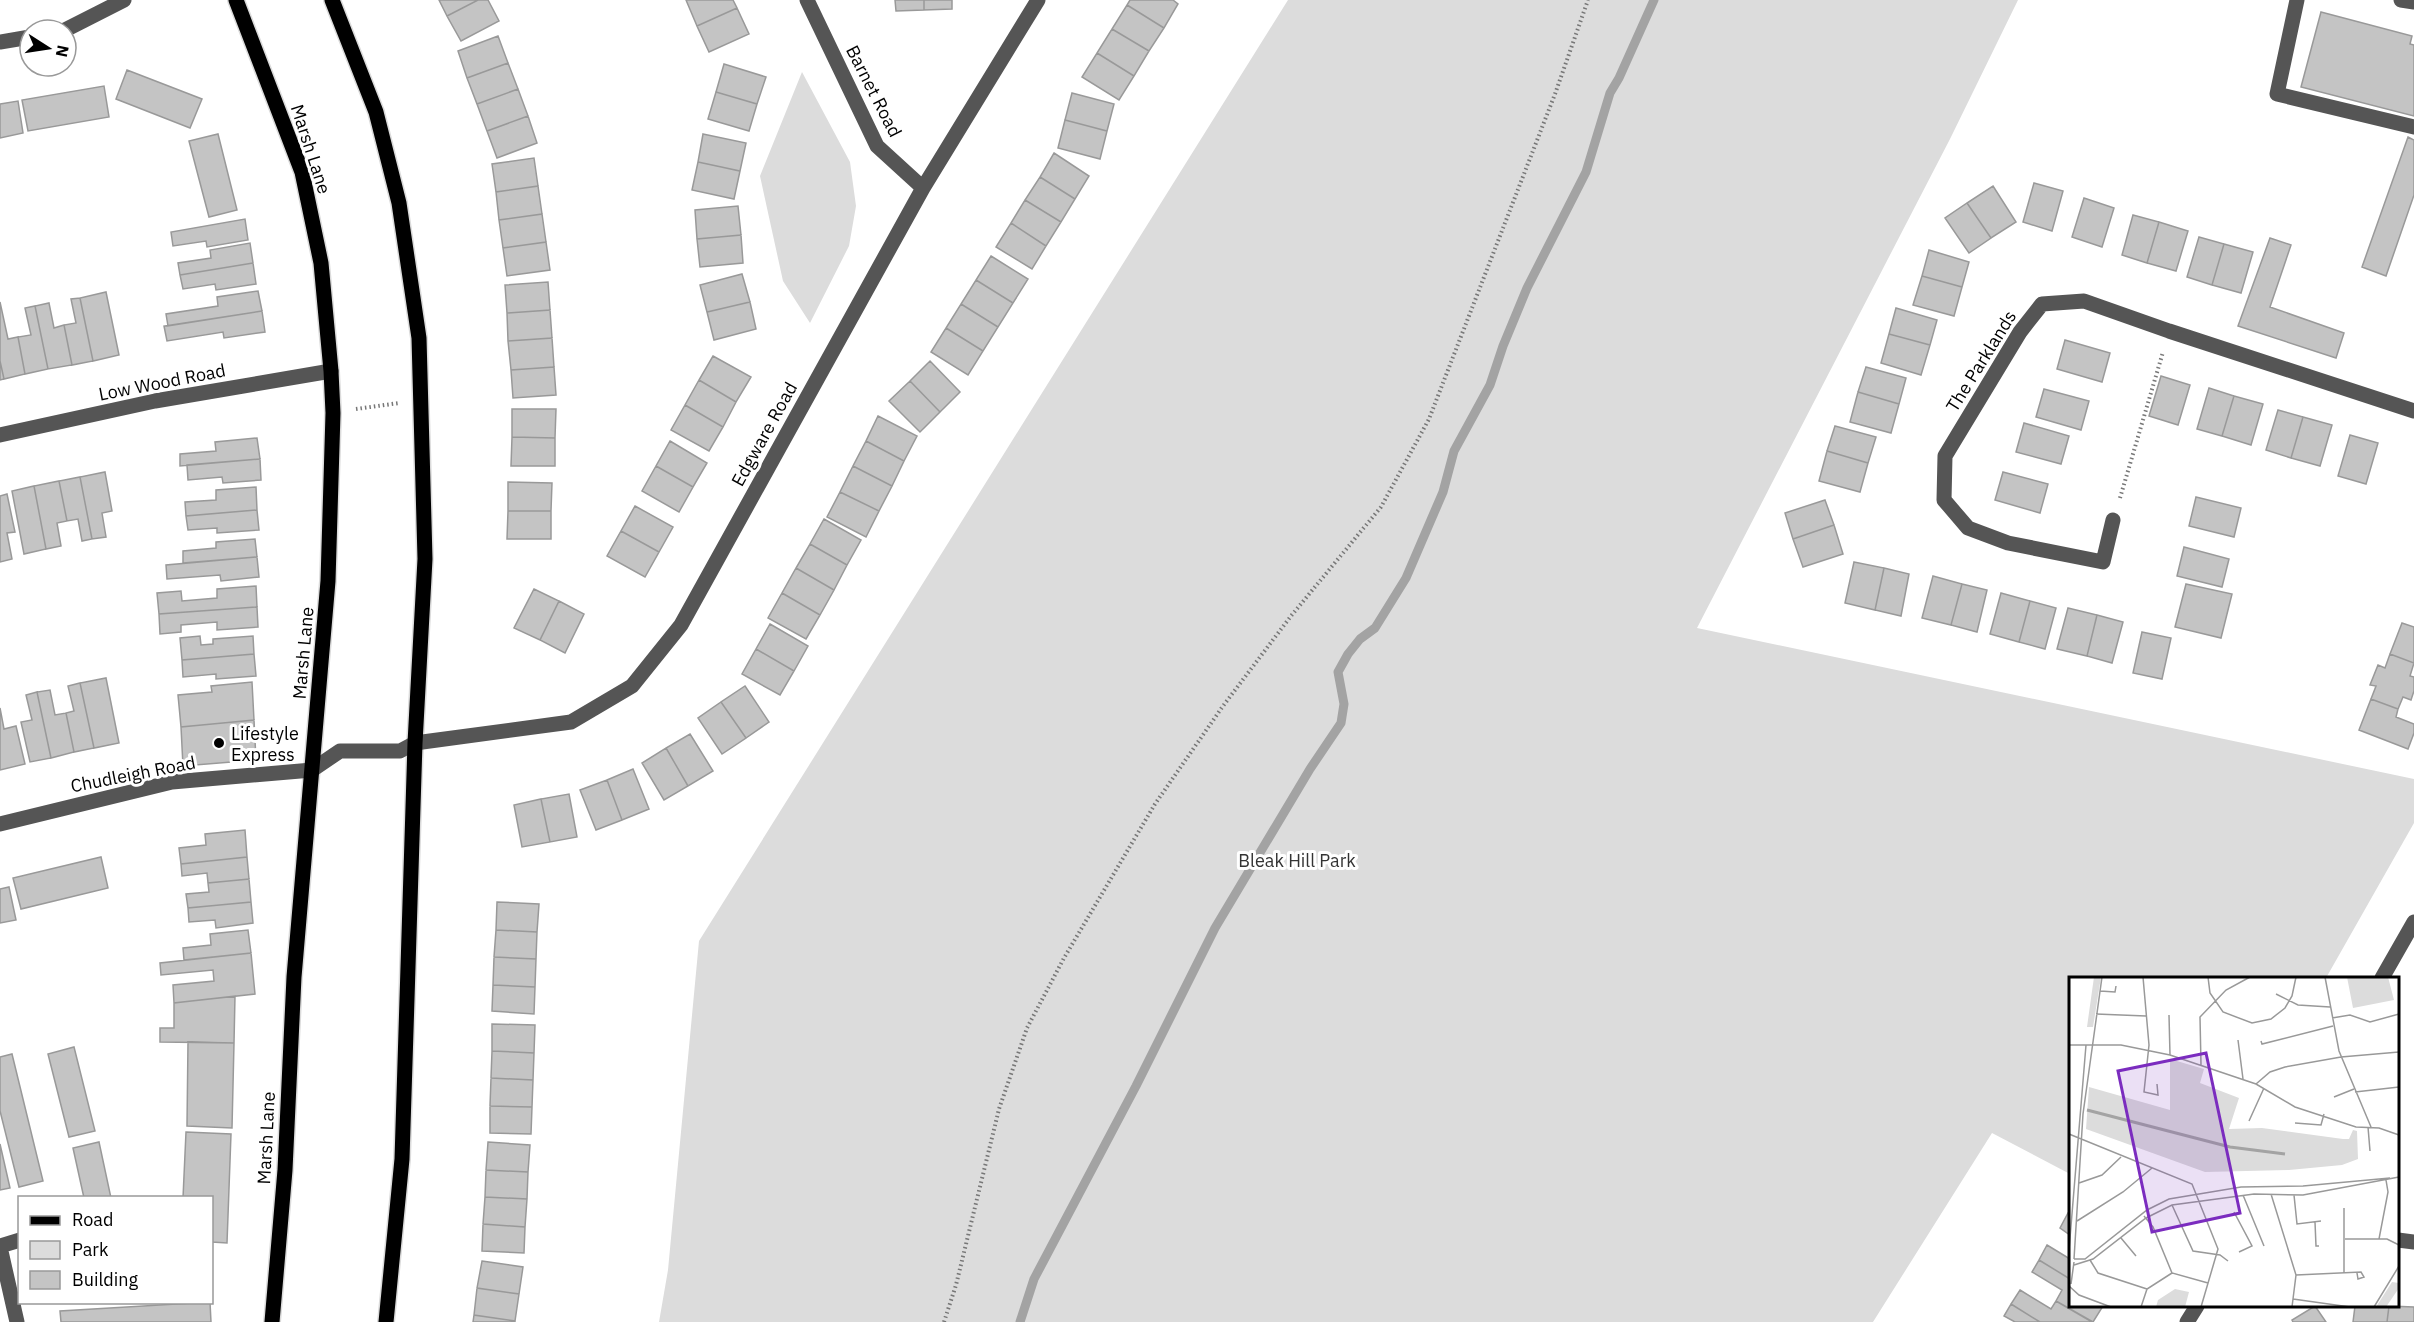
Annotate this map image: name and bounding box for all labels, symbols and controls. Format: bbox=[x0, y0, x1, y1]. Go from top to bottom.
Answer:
north arrow bbox=[18, 18, 78, 78]
street label: Barnet Road bbox=[841, 41, 907, 141]
text: N bbox=[52, 43, 74, 59]
street label: Marsh Lane bbox=[286, 101, 336, 197]
street label: The Parklands bbox=[1941, 306, 2021, 416]
street label: Low Wood Road bbox=[97, 358, 227, 406]
street label: Edgware Road bbox=[726, 378, 802, 490]
street label: Marsh Lane bbox=[287, 606, 319, 700]
place label: Lifestyle Express bbox=[231, 722, 299, 766]
marker: Lifestyle Express bbox=[212, 736, 226, 750]
street label: Chudleigh Road bbox=[69, 751, 197, 797]
park label: Bleak Hill Park bbox=[1238, 849, 1356, 872]
inset map bbox=[2069, 977, 2399, 1307]
street label: Marsh Lane bbox=[252, 1091, 280, 1185]
legend bbox=[18, 1196, 213, 1304]
text: Road bbox=[72, 1208, 113, 1231]
text: Park bbox=[72, 1238, 109, 1261]
text: Building bbox=[72, 1268, 139, 1291]

